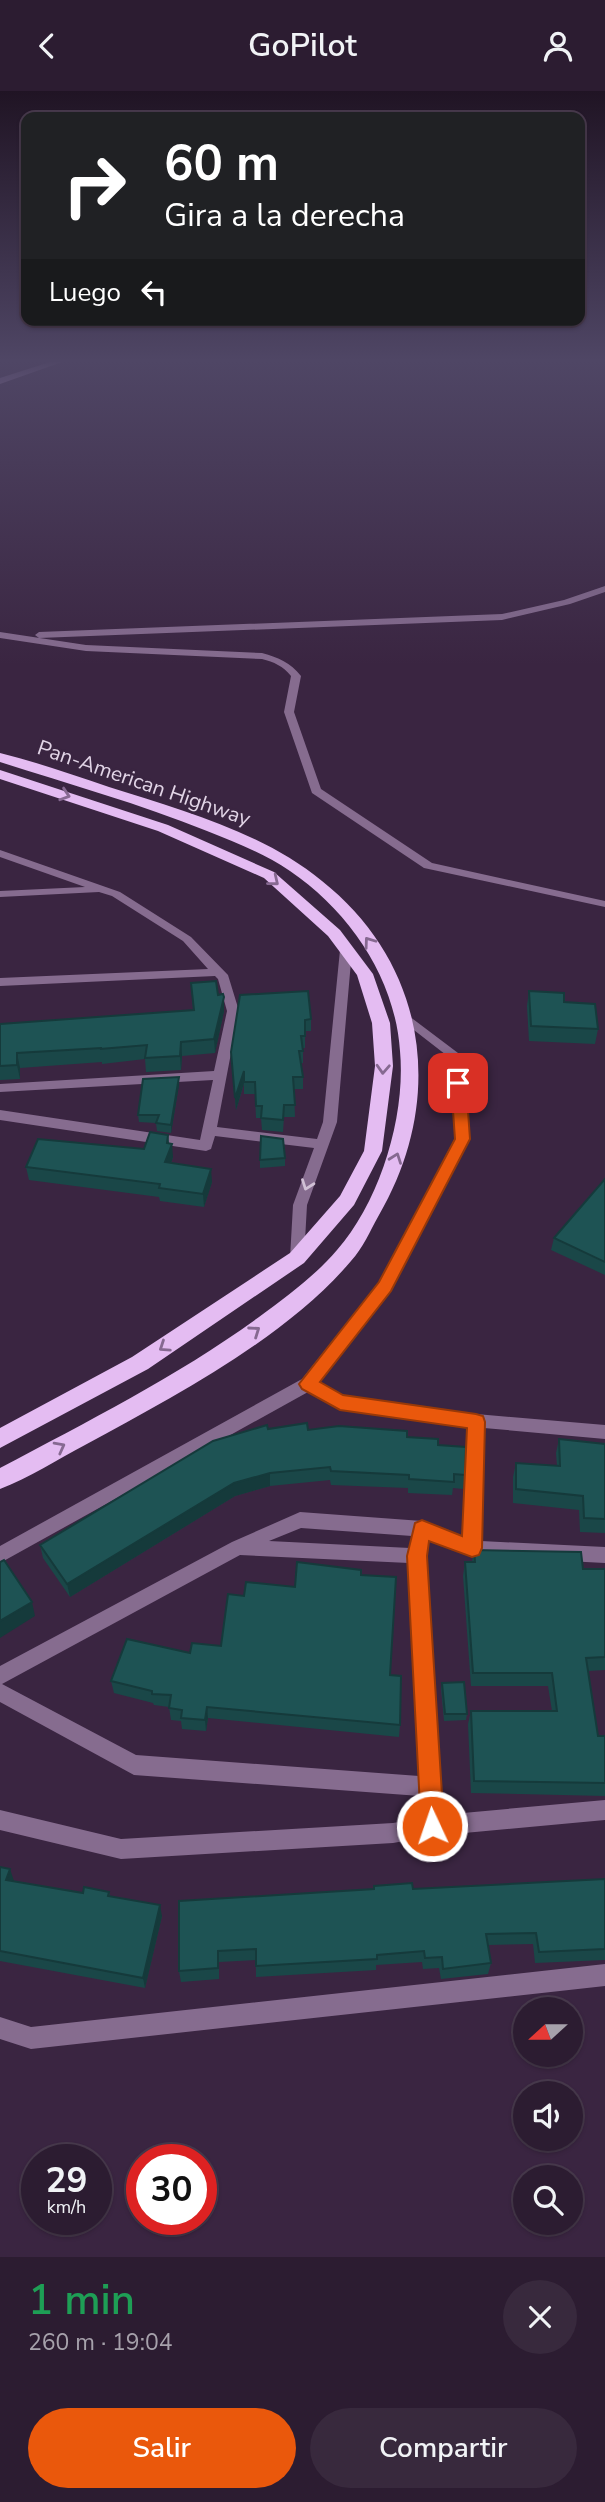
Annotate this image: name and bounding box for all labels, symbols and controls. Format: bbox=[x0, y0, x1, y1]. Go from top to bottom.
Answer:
text: GoPilot bbox=[248, 24, 357, 67]
icon: back bbox=[28, 27, 66, 65]
icon: person bbox=[539, 27, 577, 65]
text: 60 m bbox=[164, 130, 279, 197]
icon: right bbox=[49, 140, 140, 231]
text: Gira a la derecha bbox=[164, 194, 405, 237]
icon: left bbox=[135, 273, 173, 311]
text: Luego bbox=[49, 275, 121, 310]
street label: Pan-American Highway bbox=[34, 733, 254, 833]
one-way arrow bbox=[58, 787, 70, 801]
one-way arrow bbox=[266, 873, 279, 885]
one-way arrow bbox=[365, 937, 377, 950]
pin bbox=[428, 1053, 488, 1113]
one-way arrow bbox=[375, 1063, 390, 1074]
icon: arrive bbox=[439, 1064, 477, 1102]
one-way arrow bbox=[388, 1153, 402, 1165]
one-way arrow bbox=[301, 1178, 315, 1190]
one-way arrow bbox=[247, 1327, 260, 1339]
one-way arrow bbox=[159, 1339, 172, 1352]
one-way arrow bbox=[53, 1441, 65, 1455]
position arrow bbox=[395, 1789, 469, 1863]
north arrow bbox=[513, 1997, 583, 2067]
map controls bbox=[513, 1997, 583, 2235]
button: sound bbox=[513, 2081, 583, 2151]
speed limit sign: 30 bbox=[126, 2144, 217, 2235]
text: 29 bbox=[45, 2157, 88, 2204]
button: search bbox=[513, 2165, 583, 2235]
text: km/h bbox=[47, 2195, 86, 2219]
text: 1 min bbox=[28, 2272, 135, 2329]
button: close bbox=[503, 2280, 577, 2354]
text: 260 m · 19:04 bbox=[28, 2327, 173, 2358]
button: Salir bbox=[28, 2408, 296, 2488]
button: Compartir bbox=[310, 2408, 577, 2488]

